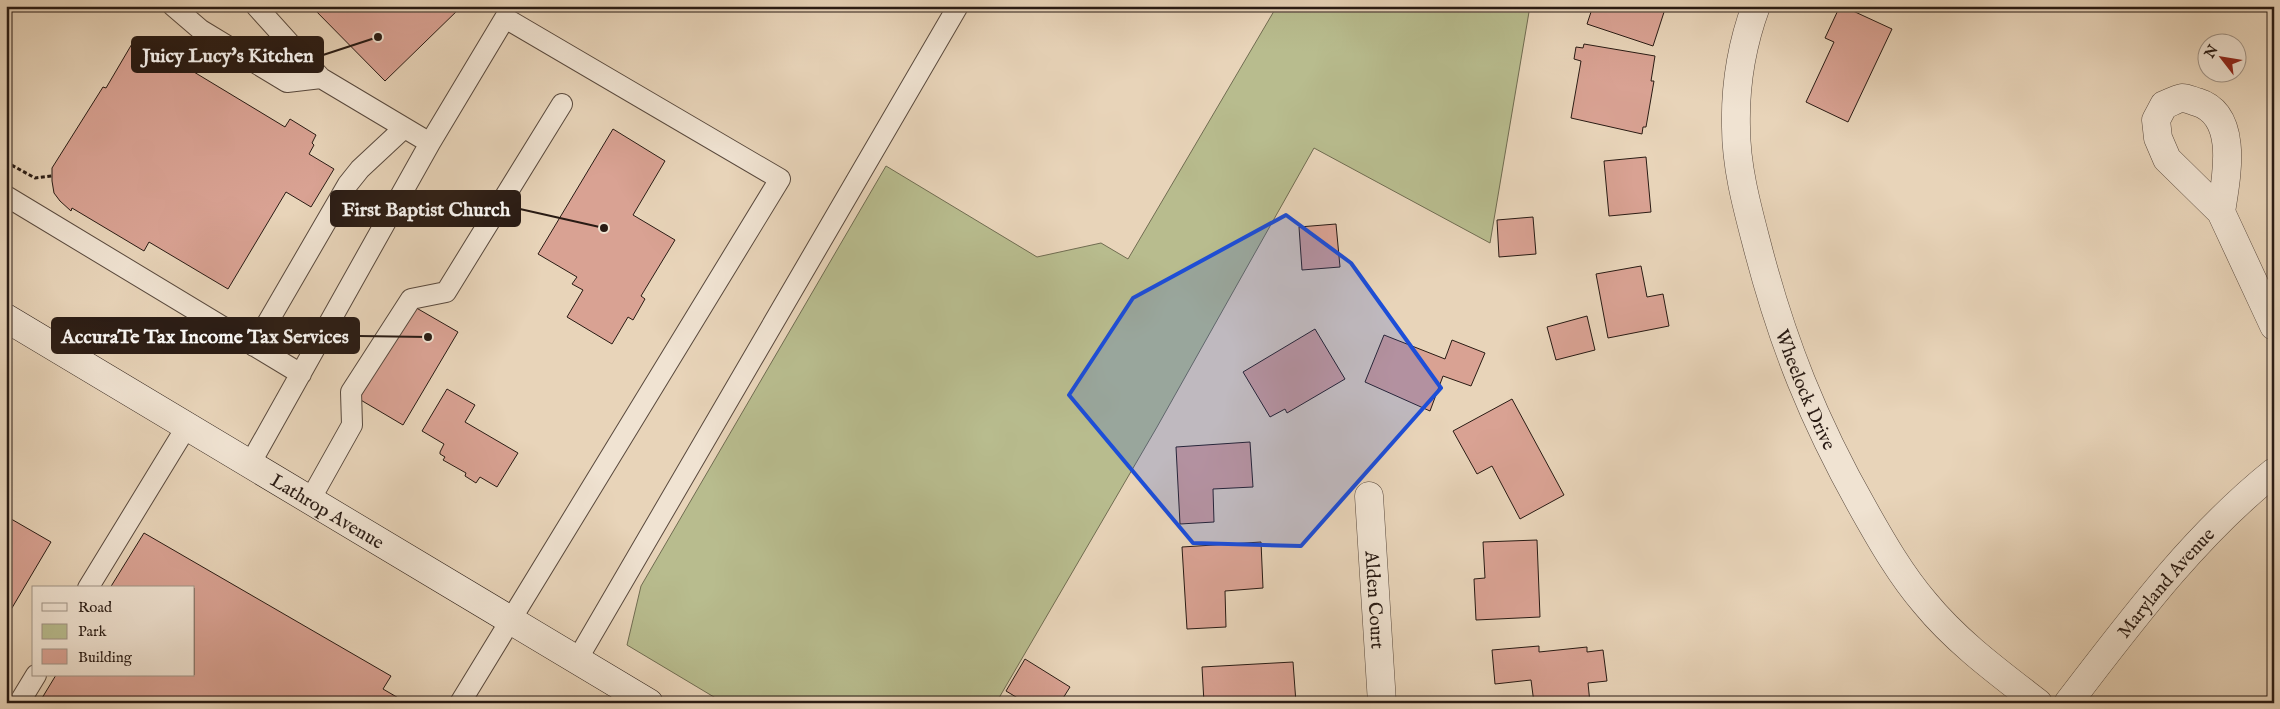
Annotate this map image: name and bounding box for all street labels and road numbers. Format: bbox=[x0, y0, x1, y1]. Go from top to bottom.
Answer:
street label: Wheelock Drive bbox=[1769, 326, 1840, 455]
street label: Lathrop Avenue bbox=[266, 469, 388, 556]
street label: Maryland Avenue bbox=[2113, 523, 2221, 644]
street label: Alden Court bbox=[1358, 549, 1389, 650]

